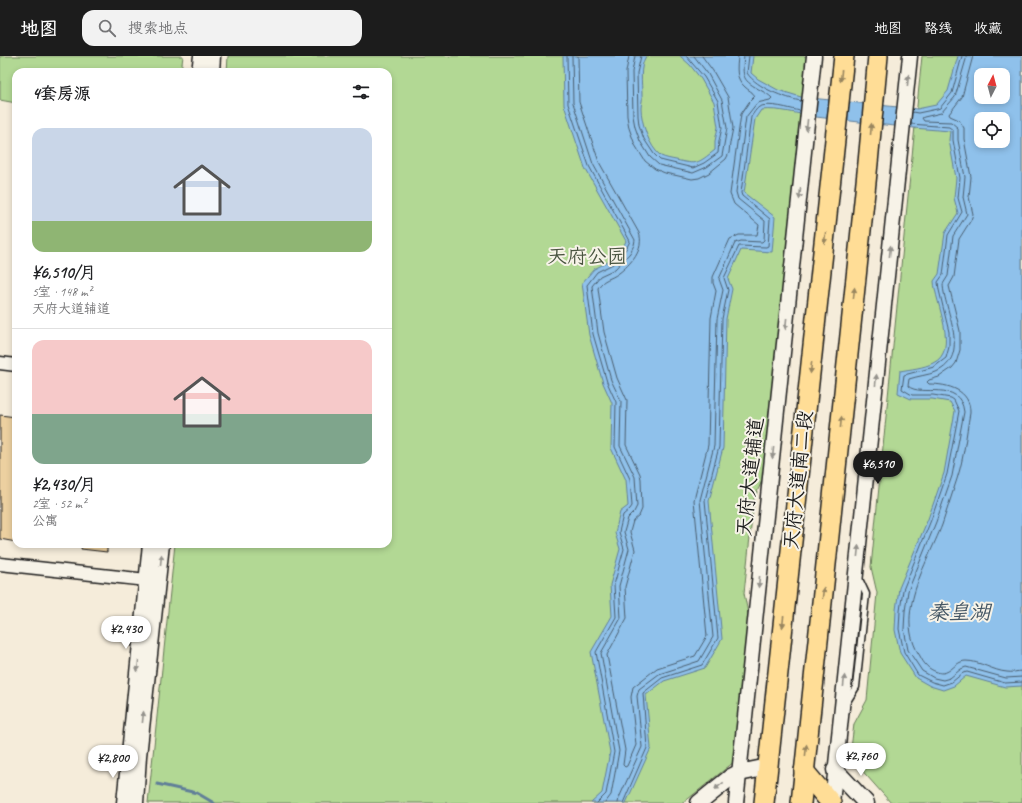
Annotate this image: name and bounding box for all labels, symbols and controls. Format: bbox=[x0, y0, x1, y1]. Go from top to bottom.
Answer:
search box bbox=[82, 10, 362, 46]
text: 地图 bbox=[20, 17, 58, 41]
icon: search bbox=[96, 17, 118, 39]
text: 搜索地点 bbox=[128, 19, 188, 38]
text: 地图 bbox=[874, 20, 902, 37]
text: 路线 bbox=[924, 20, 952, 37]
text: 收藏 bbox=[974, 20, 1002, 37]
north arrow bbox=[974, 68, 1010, 104]
map controls bbox=[974, 68, 1010, 148]
one-way arrow bbox=[838, 70, 845, 82]
one-way arrow bbox=[904, 74, 911, 86]
icon: filters bbox=[350, 81, 372, 103]
text: 4套房源 bbox=[32, 83, 91, 104]
button: locate bbox=[974, 112, 1010, 148]
one-way arrow bbox=[804, 119, 810, 131]
one-way arrow bbox=[867, 123, 874, 136]
icon: home bbox=[166, 154, 238, 226]
one-way arrow bbox=[797, 188, 803, 200]
one-way arrow bbox=[821, 232, 828, 245]
park label: 天府公园 bbox=[547, 244, 627, 269]
one-way arrow bbox=[886, 245, 893, 257]
text: ¥6,510/月 bbox=[32, 262, 96, 283]
text: 5室 · 148 m² bbox=[32, 284, 92, 300]
one-way arrow bbox=[851, 287, 858, 299]
text: 天府大道辅道 bbox=[32, 301, 110, 317]
one-way arrow bbox=[783, 318, 789, 330]
one-way arrow bbox=[807, 362, 814, 374]
icon: home bbox=[166, 366, 238, 438]
one-way arrow bbox=[873, 374, 879, 386]
street label: 天府大道南二段 bbox=[778, 409, 818, 551]
street label: 天府大道辅道 bbox=[731, 416, 769, 538]
one-way arrow bbox=[837, 416, 844, 428]
one-way arrow bbox=[769, 447, 776, 459]
pin: ¥6,510 bbox=[845, 451, 911, 485]
text: ¥6,510 bbox=[862, 456, 894, 472]
text: ¥2,430/月 bbox=[32, 474, 96, 495]
text: 2室 · 52 m² bbox=[32, 496, 86, 512]
text: 公寓 bbox=[32, 513, 58, 529]
one-way arrow bbox=[855, 545, 861, 557]
one-way arrow bbox=[157, 554, 164, 566]
one-way arrow bbox=[756, 576, 762, 588]
one-way arrow bbox=[819, 587, 826, 599]
water label: 秦皇湖 bbox=[928, 599, 992, 625]
pin: ¥2,430 bbox=[93, 616, 159, 650]
one-way arrow bbox=[780, 616, 786, 628]
text: ¥2,430 bbox=[110, 621, 142, 637]
one-way arrow bbox=[134, 660, 141, 672]
one-way arrow bbox=[841, 675, 848, 687]
one-way arrow bbox=[140, 711, 147, 723]
pin: ¥2,760 bbox=[828, 743, 894, 777]
one-way arrow bbox=[803, 744, 810, 756]
pin: ¥2,800 bbox=[80, 745, 146, 779]
text: ¥2,760 bbox=[845, 748, 877, 764]
text: ¥2,800 bbox=[97, 750, 129, 766]
one-way arrow bbox=[714, 782, 725, 791]

